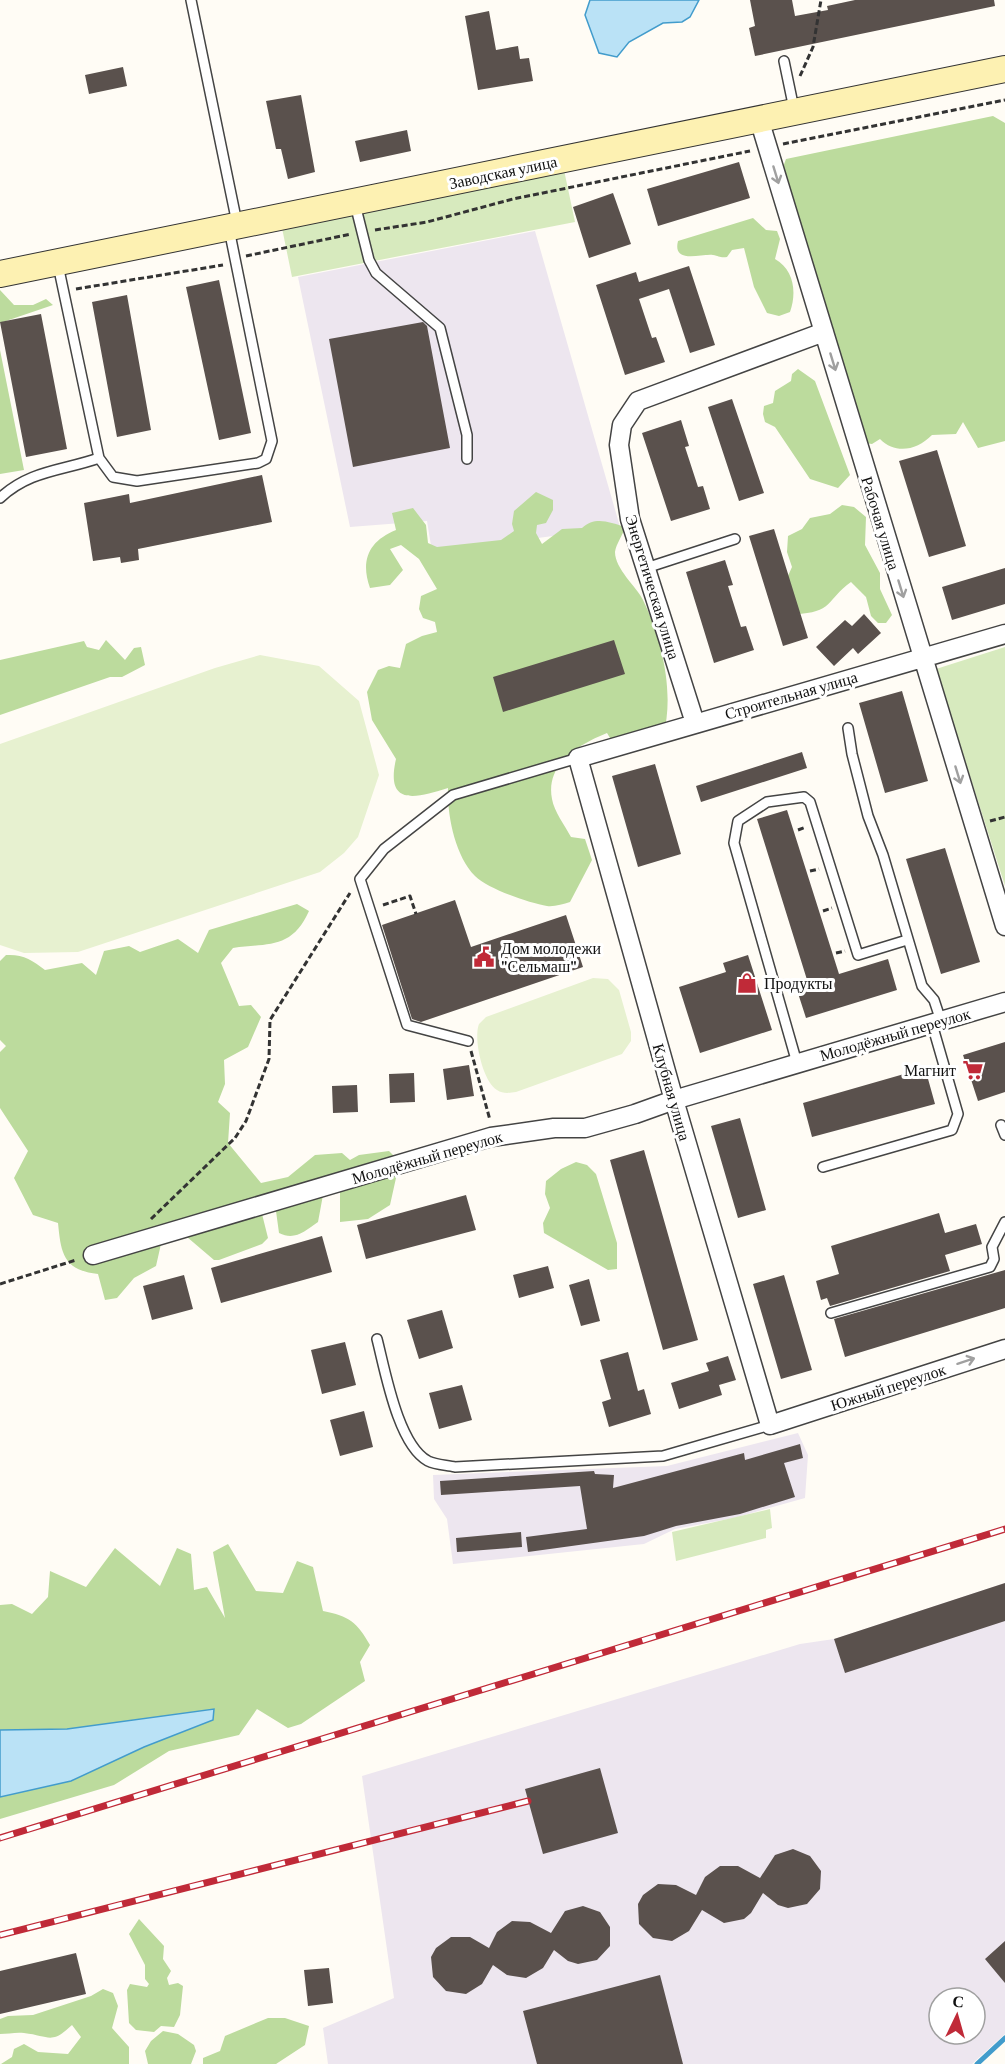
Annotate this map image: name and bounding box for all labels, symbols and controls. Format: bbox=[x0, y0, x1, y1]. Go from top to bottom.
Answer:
street label: Заводская улица bbox=[448, 153, 559, 193]
one-way arrow bbox=[771, 165, 782, 184]
one-way arrow bbox=[828, 352, 839, 371]
street label: Рабочая улица bbox=[857, 474, 903, 572]
street label: Энергетическая улица bbox=[621, 513, 683, 662]
one-way arrow bbox=[896, 579, 907, 598]
street label: Строительная улица bbox=[723, 668, 860, 724]
one-way arrow bbox=[953, 765, 964, 784]
place label: Дом молодежи "Сельмаш" bbox=[501, 940, 601, 975]
public building icon: Дом молодежи "Сельмаш" bbox=[472, 945, 496, 969]
shop icon: Продукты bbox=[735, 971, 759, 995]
place label: Продукты bbox=[764, 975, 833, 993]
street label: Молодёжный переулок bbox=[818, 1005, 973, 1065]
street label: Клубная улица bbox=[649, 1042, 693, 1143]
supermarket icon: Магнит bbox=[961, 1058, 985, 1082]
place label: Магнит bbox=[904, 1062, 956, 1079]
street label: Молодёжный переулок bbox=[350, 1128, 505, 1188]
one-way arrow bbox=[956, 1355, 975, 1366]
street label: Южный переулок bbox=[828, 1361, 948, 1415]
north arrow bbox=[927, 1986, 987, 2046]
text: С bbox=[952, 1993, 965, 2011]

